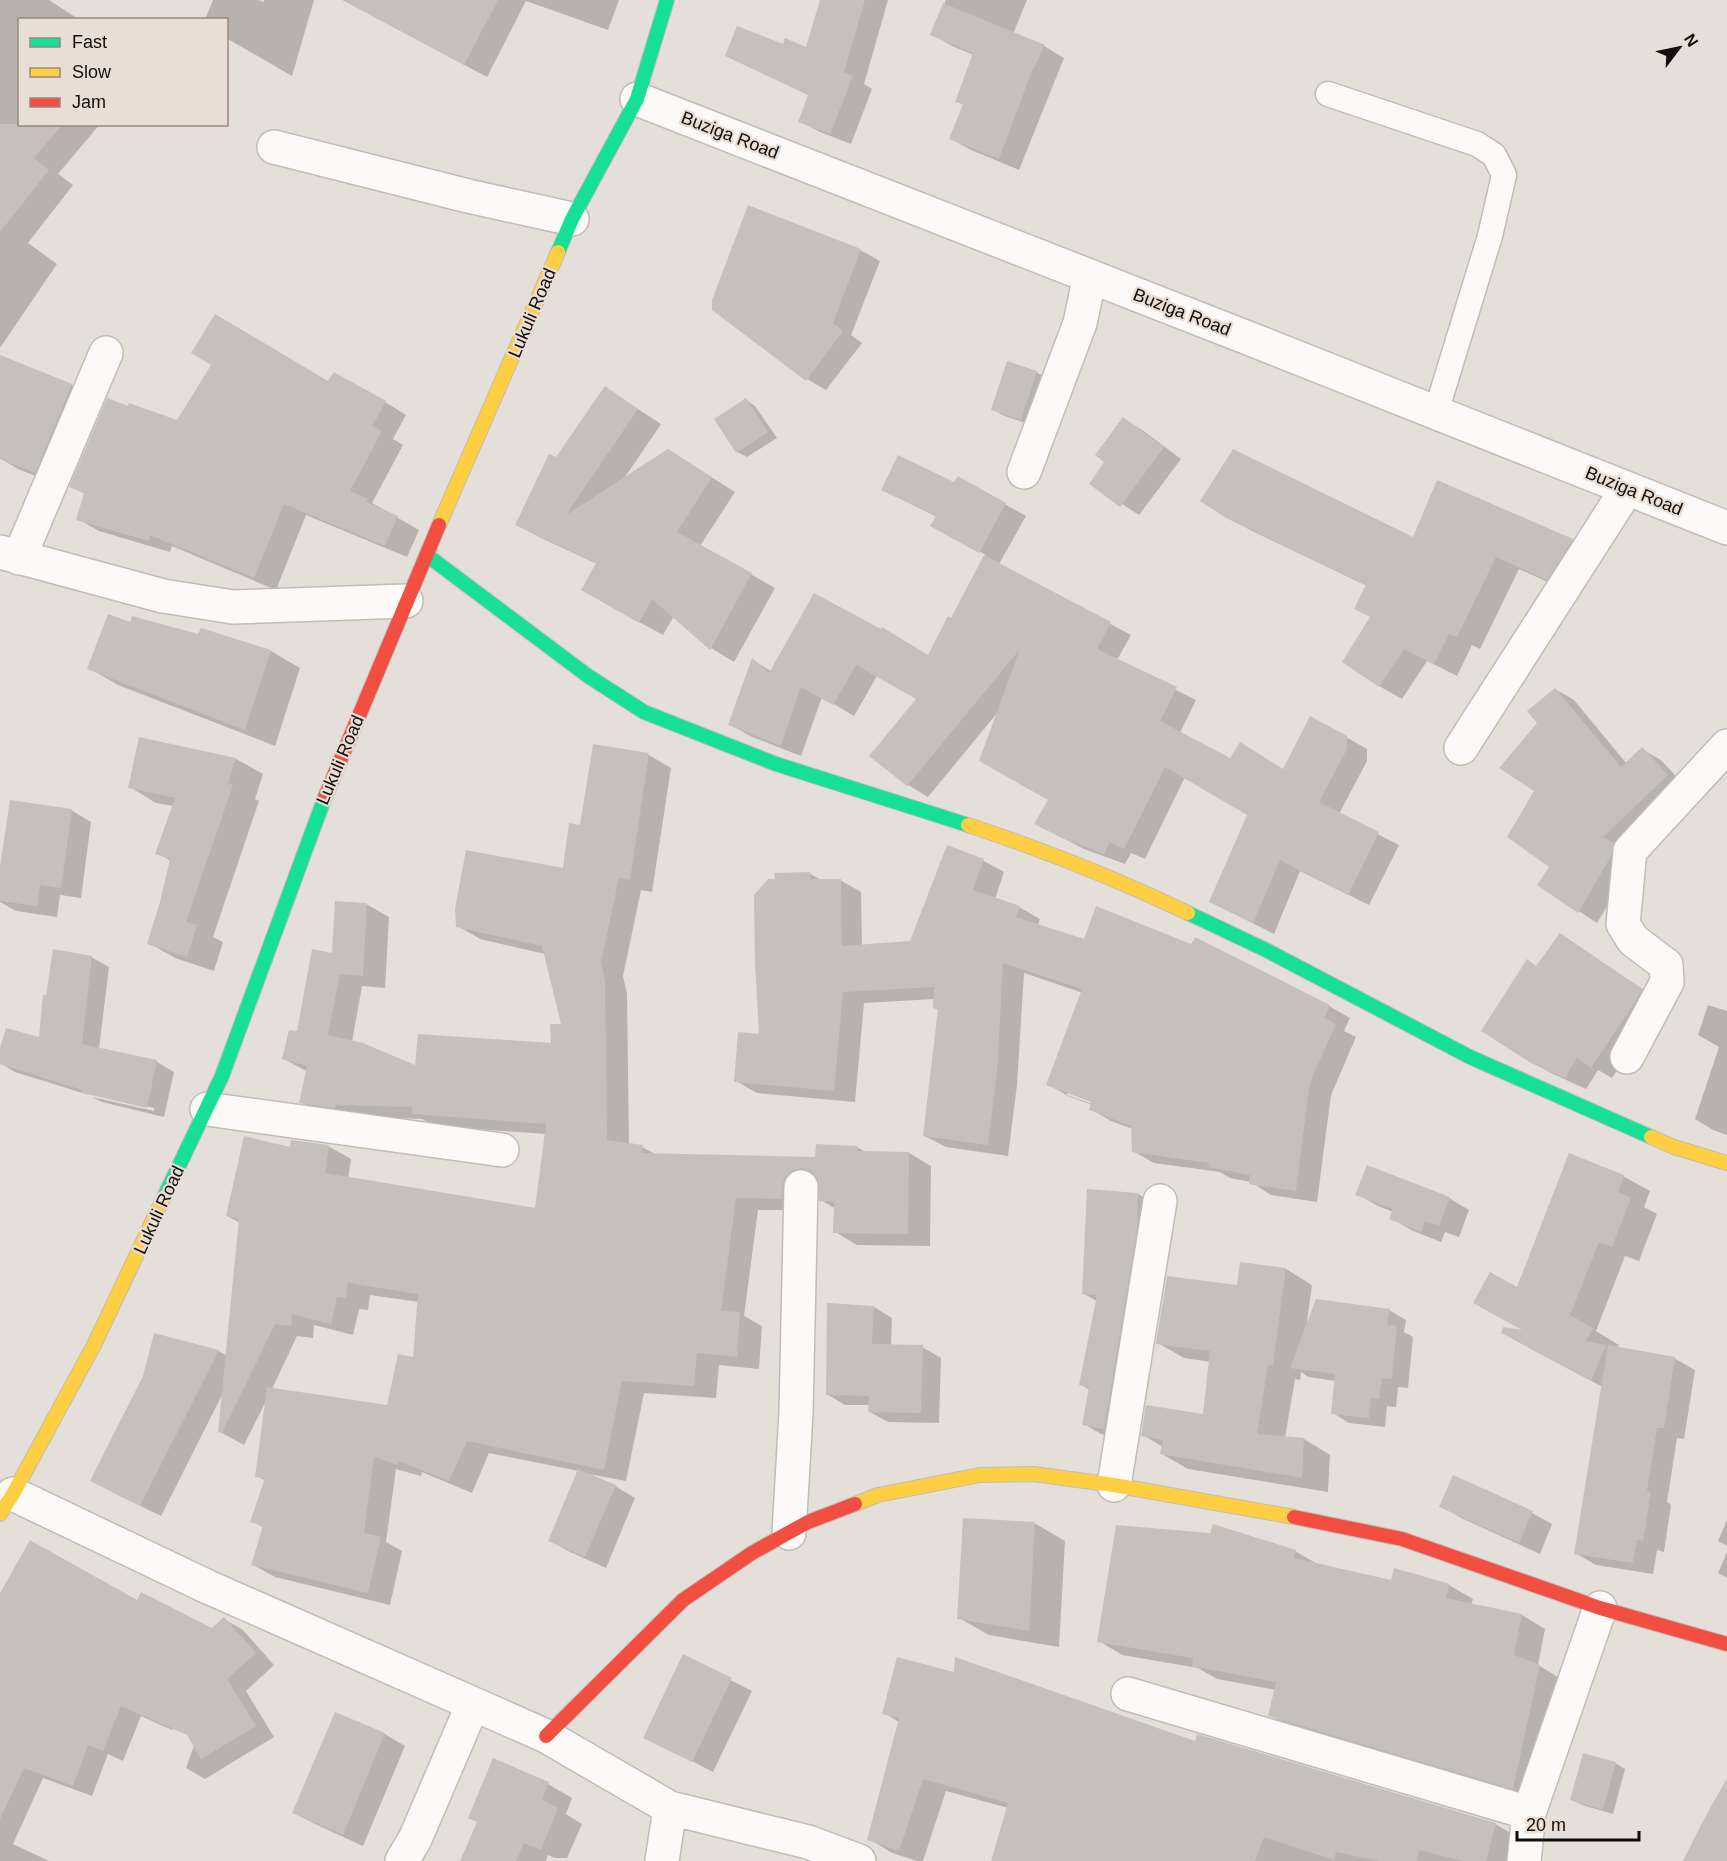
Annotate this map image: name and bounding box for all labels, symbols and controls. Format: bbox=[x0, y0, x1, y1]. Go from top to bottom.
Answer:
legend bbox=[18, 18, 228, 126]
north arrow bbox=[1649, 18, 1709, 78]
text: N bbox=[1681, 31, 1702, 50]
text: Fast bbox=[72, 32, 107, 52]
text: Slow bbox=[72, 62, 112, 82]
text: Jam bbox=[72, 92, 106, 112]
street label: Buziga Road bbox=[678, 107, 782, 163]
street label: Lukuli Road bbox=[504, 265, 560, 361]
street label: Buziga Road bbox=[1130, 284, 1234, 340]
street label: Buziga Road bbox=[1582, 462, 1686, 520]
street label: Lukuli Road bbox=[312, 712, 368, 808]
street label: Lukuli Road bbox=[130, 1163, 188, 1257]
scale bar bbox=[1517, 1804, 1638, 1842]
text: 20 m bbox=[1526, 1815, 1566, 1835]

